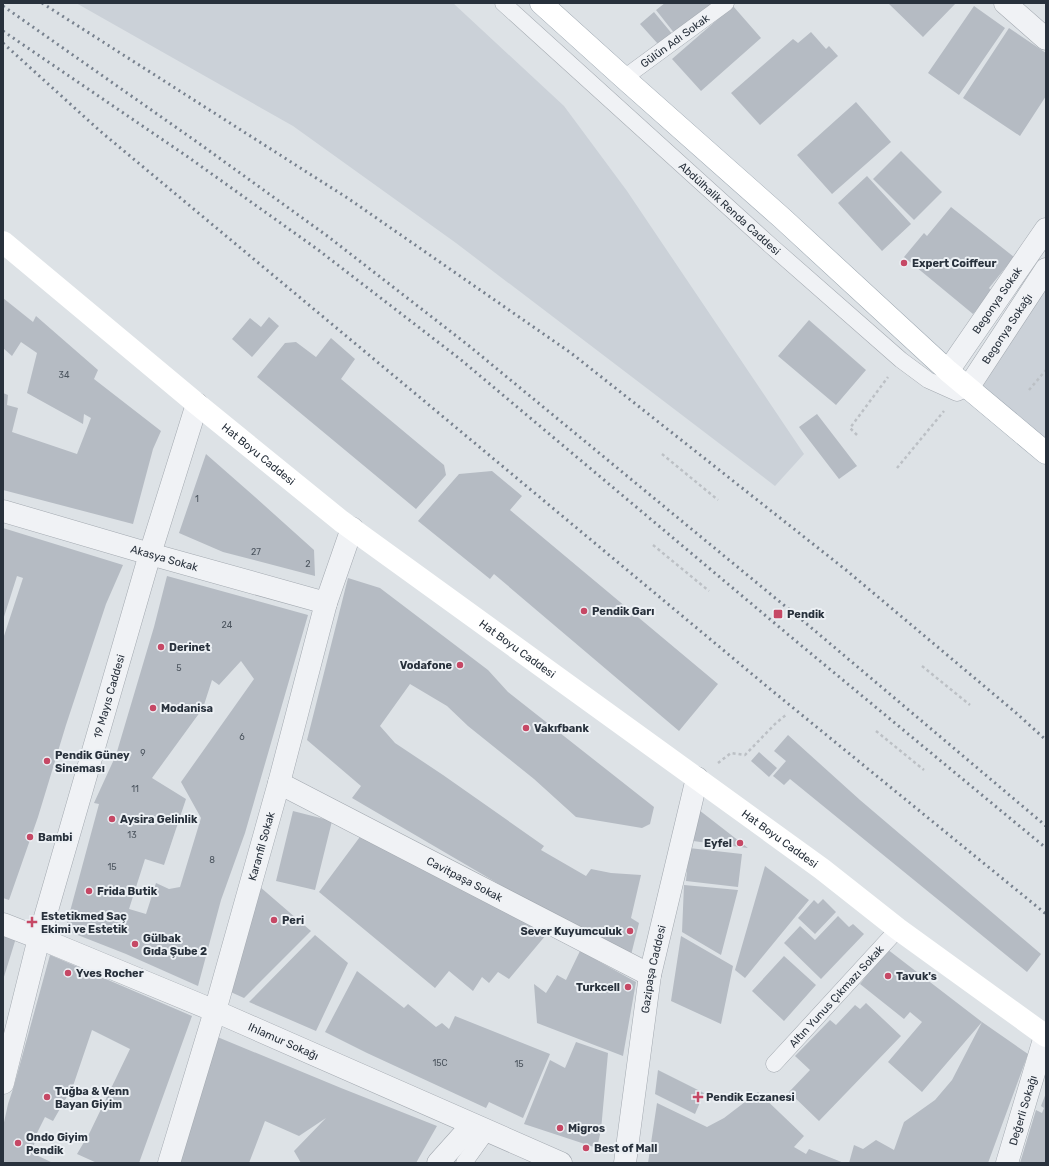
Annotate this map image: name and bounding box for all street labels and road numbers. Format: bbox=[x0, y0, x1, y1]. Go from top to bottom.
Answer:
street label: Gülün Adı Sokak bbox=[638, 11, 712, 71]
street label: Abdülhalik Renda Caddesi bbox=[676, 160, 783, 258]
street label: Begonya Sokak bbox=[970, 264, 1025, 336]
street label: Begonya Sokağı bbox=[980, 291, 1035, 367]
street label: Hat Boyu Caddesi bbox=[219, 421, 298, 488]
street label: Akasya Sokak bbox=[129, 543, 200, 574]
street label: Hat Boyu Caddesi bbox=[477, 617, 558, 681]
street label: 19 Mayıs Caddesi bbox=[91, 653, 128, 740]
street label: Hat Boyu Caddesi bbox=[739, 807, 820, 871]
street label: Karanfil Sokak bbox=[246, 810, 278, 882]
street label: Cavitpaşa Sokak bbox=[424, 854, 505, 905]
street label: Gazipaşa Caddesi bbox=[639, 924, 669, 1014]
street label: Altın Yunus Çıkmazı Sokak bbox=[787, 943, 887, 1050]
street label: Ihlamur Sokağı bbox=[246, 1020, 321, 1063]
street label: Değerli Sokağı bbox=[1007, 1074, 1040, 1147]

